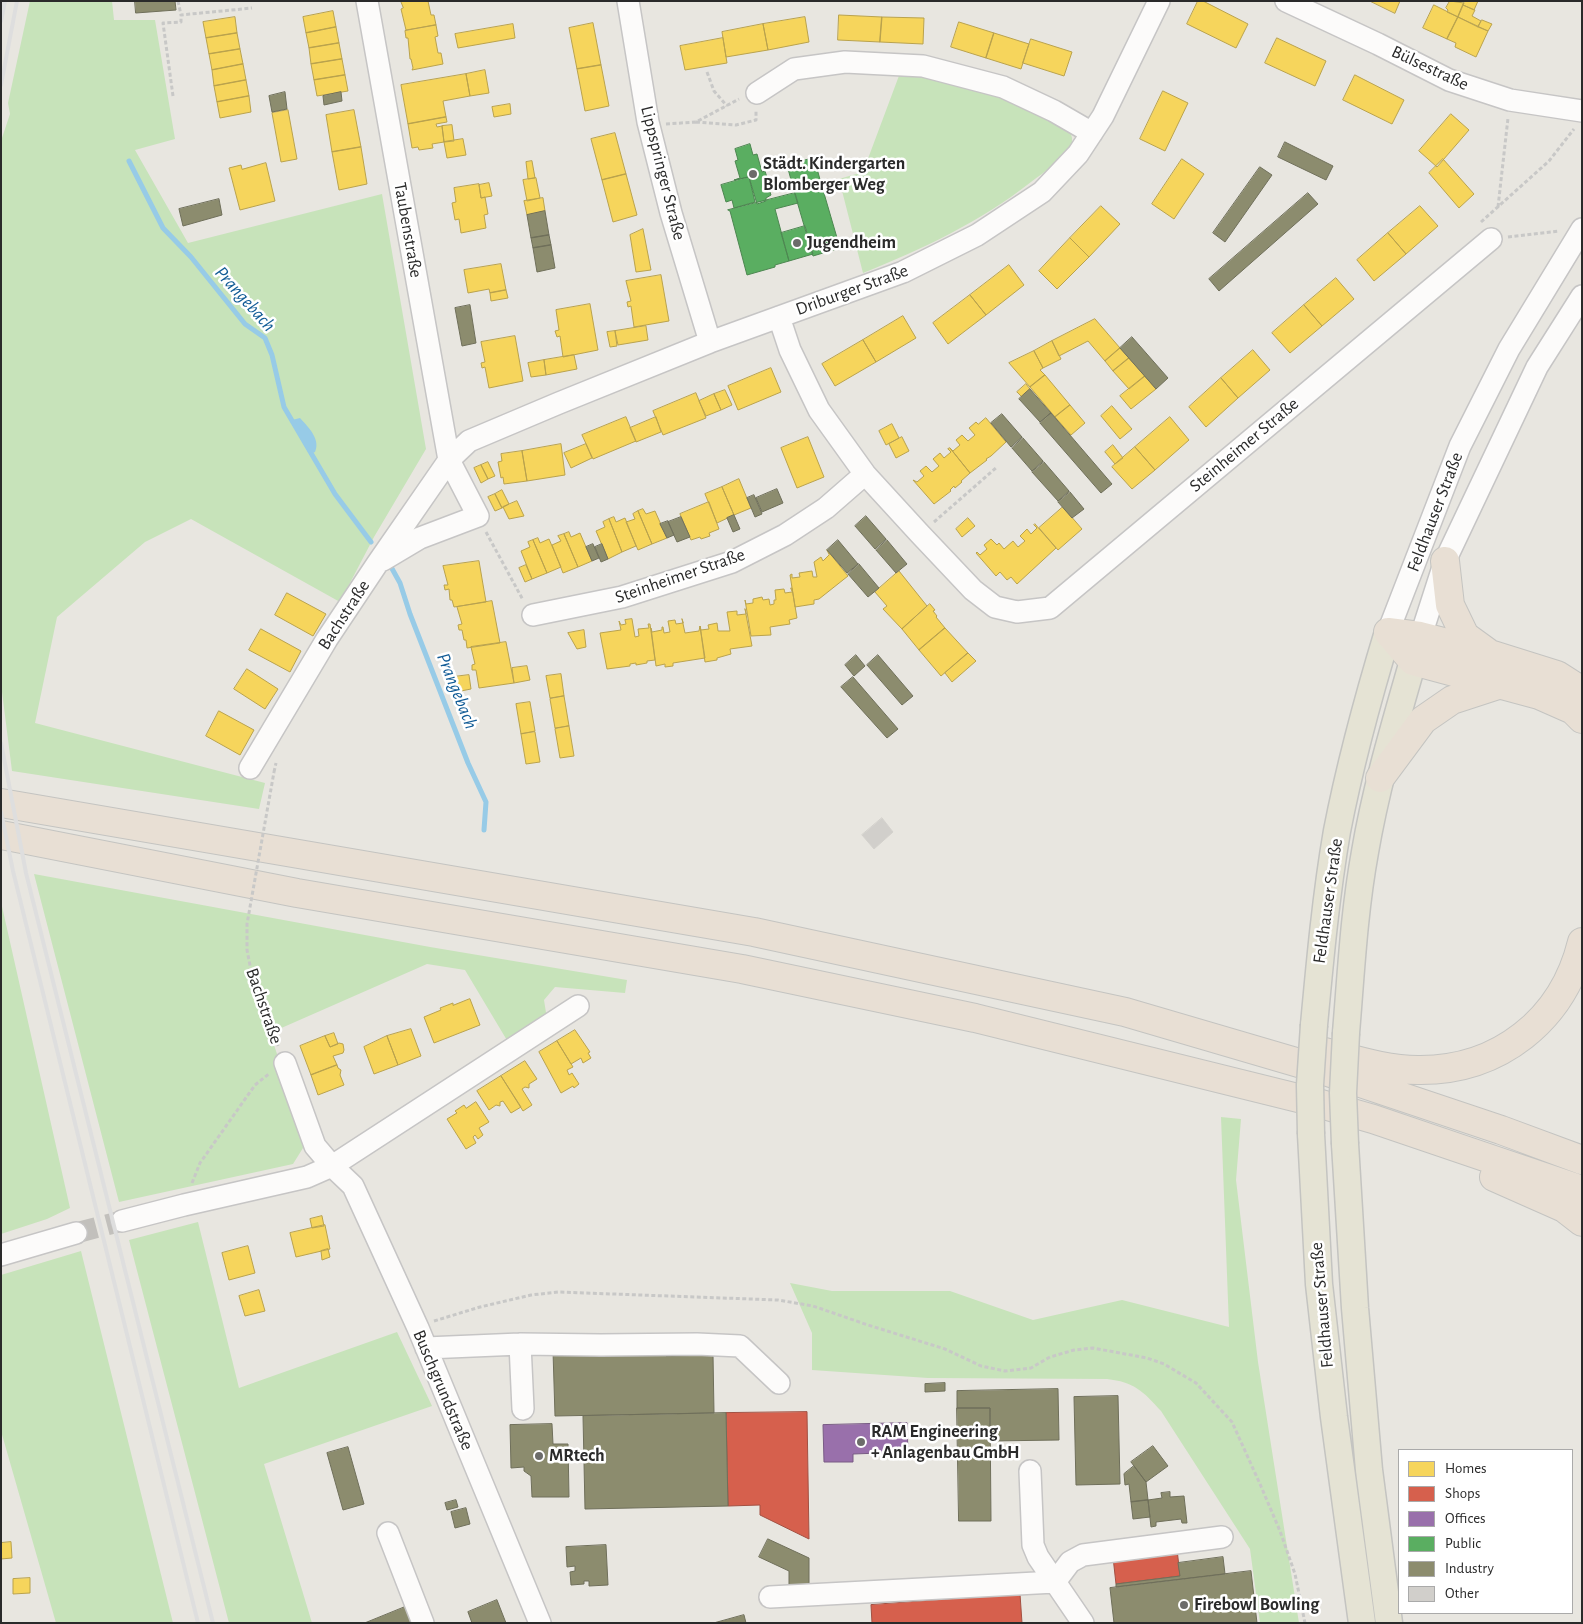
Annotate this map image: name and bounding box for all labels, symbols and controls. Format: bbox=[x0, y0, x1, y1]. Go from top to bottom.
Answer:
street label: Bülsestraße bbox=[1388, 41, 1472, 95]
street label: Lippspringer Straße bbox=[636, 104, 690, 242]
place label: Städt. Kindergarten Blomberger Weg bbox=[763, 153, 905, 195]
marker: Städt. Kindergarten Blomberger Weg bbox=[747, 168, 759, 180]
street label: Taubenstraße bbox=[389, 181, 427, 279]
place label: Jugendheim bbox=[807, 232, 896, 254]
marker: Jugendheim bbox=[791, 237, 803, 249]
street label: Driburger Straße bbox=[793, 260, 911, 320]
water label: Prangebach bbox=[210, 262, 280, 336]
street label: Steinheimer Straße bbox=[1185, 393, 1303, 497]
street label: Feldhauser Straße bbox=[1402, 449, 1468, 575]
street label: Steinheimer Straße bbox=[612, 544, 748, 608]
street label: Bachstraße bbox=[313, 576, 375, 654]
water label: Prangebach bbox=[431, 650, 483, 732]
street label: Feldhauser Straße bbox=[1309, 837, 1347, 965]
street label: Bachstraße bbox=[241, 965, 287, 1047]
street label: Feldhauser Straße bbox=[1306, 1241, 1338, 1369]
street label: Buschgrundstraße bbox=[408, 1327, 478, 1453]
place label: RAM Engineering + Anlagenbau GmbH bbox=[871, 1421, 1020, 1464]
marker: RAM Engineering + Anlagenbau GmbH bbox=[855, 1436, 867, 1448]
place label: MRtech bbox=[549, 1445, 605, 1467]
legend bbox=[1398, 1449, 1573, 1614]
marker: MRtech bbox=[533, 1450, 545, 1462]
text: Homes bbox=[1445, 1461, 1487, 1476]
text: Shops bbox=[1445, 1486, 1480, 1501]
text: Offices bbox=[1445, 1511, 1486, 1526]
text: Public bbox=[1445, 1536, 1481, 1551]
text: Industry bbox=[1445, 1561, 1494, 1576]
text: Other bbox=[1445, 1586, 1479, 1601]
place label: Firebowl Bowling bbox=[1194, 1594, 1319, 1616]
marker: Firebowl Bowling bbox=[1178, 1599, 1190, 1611]

